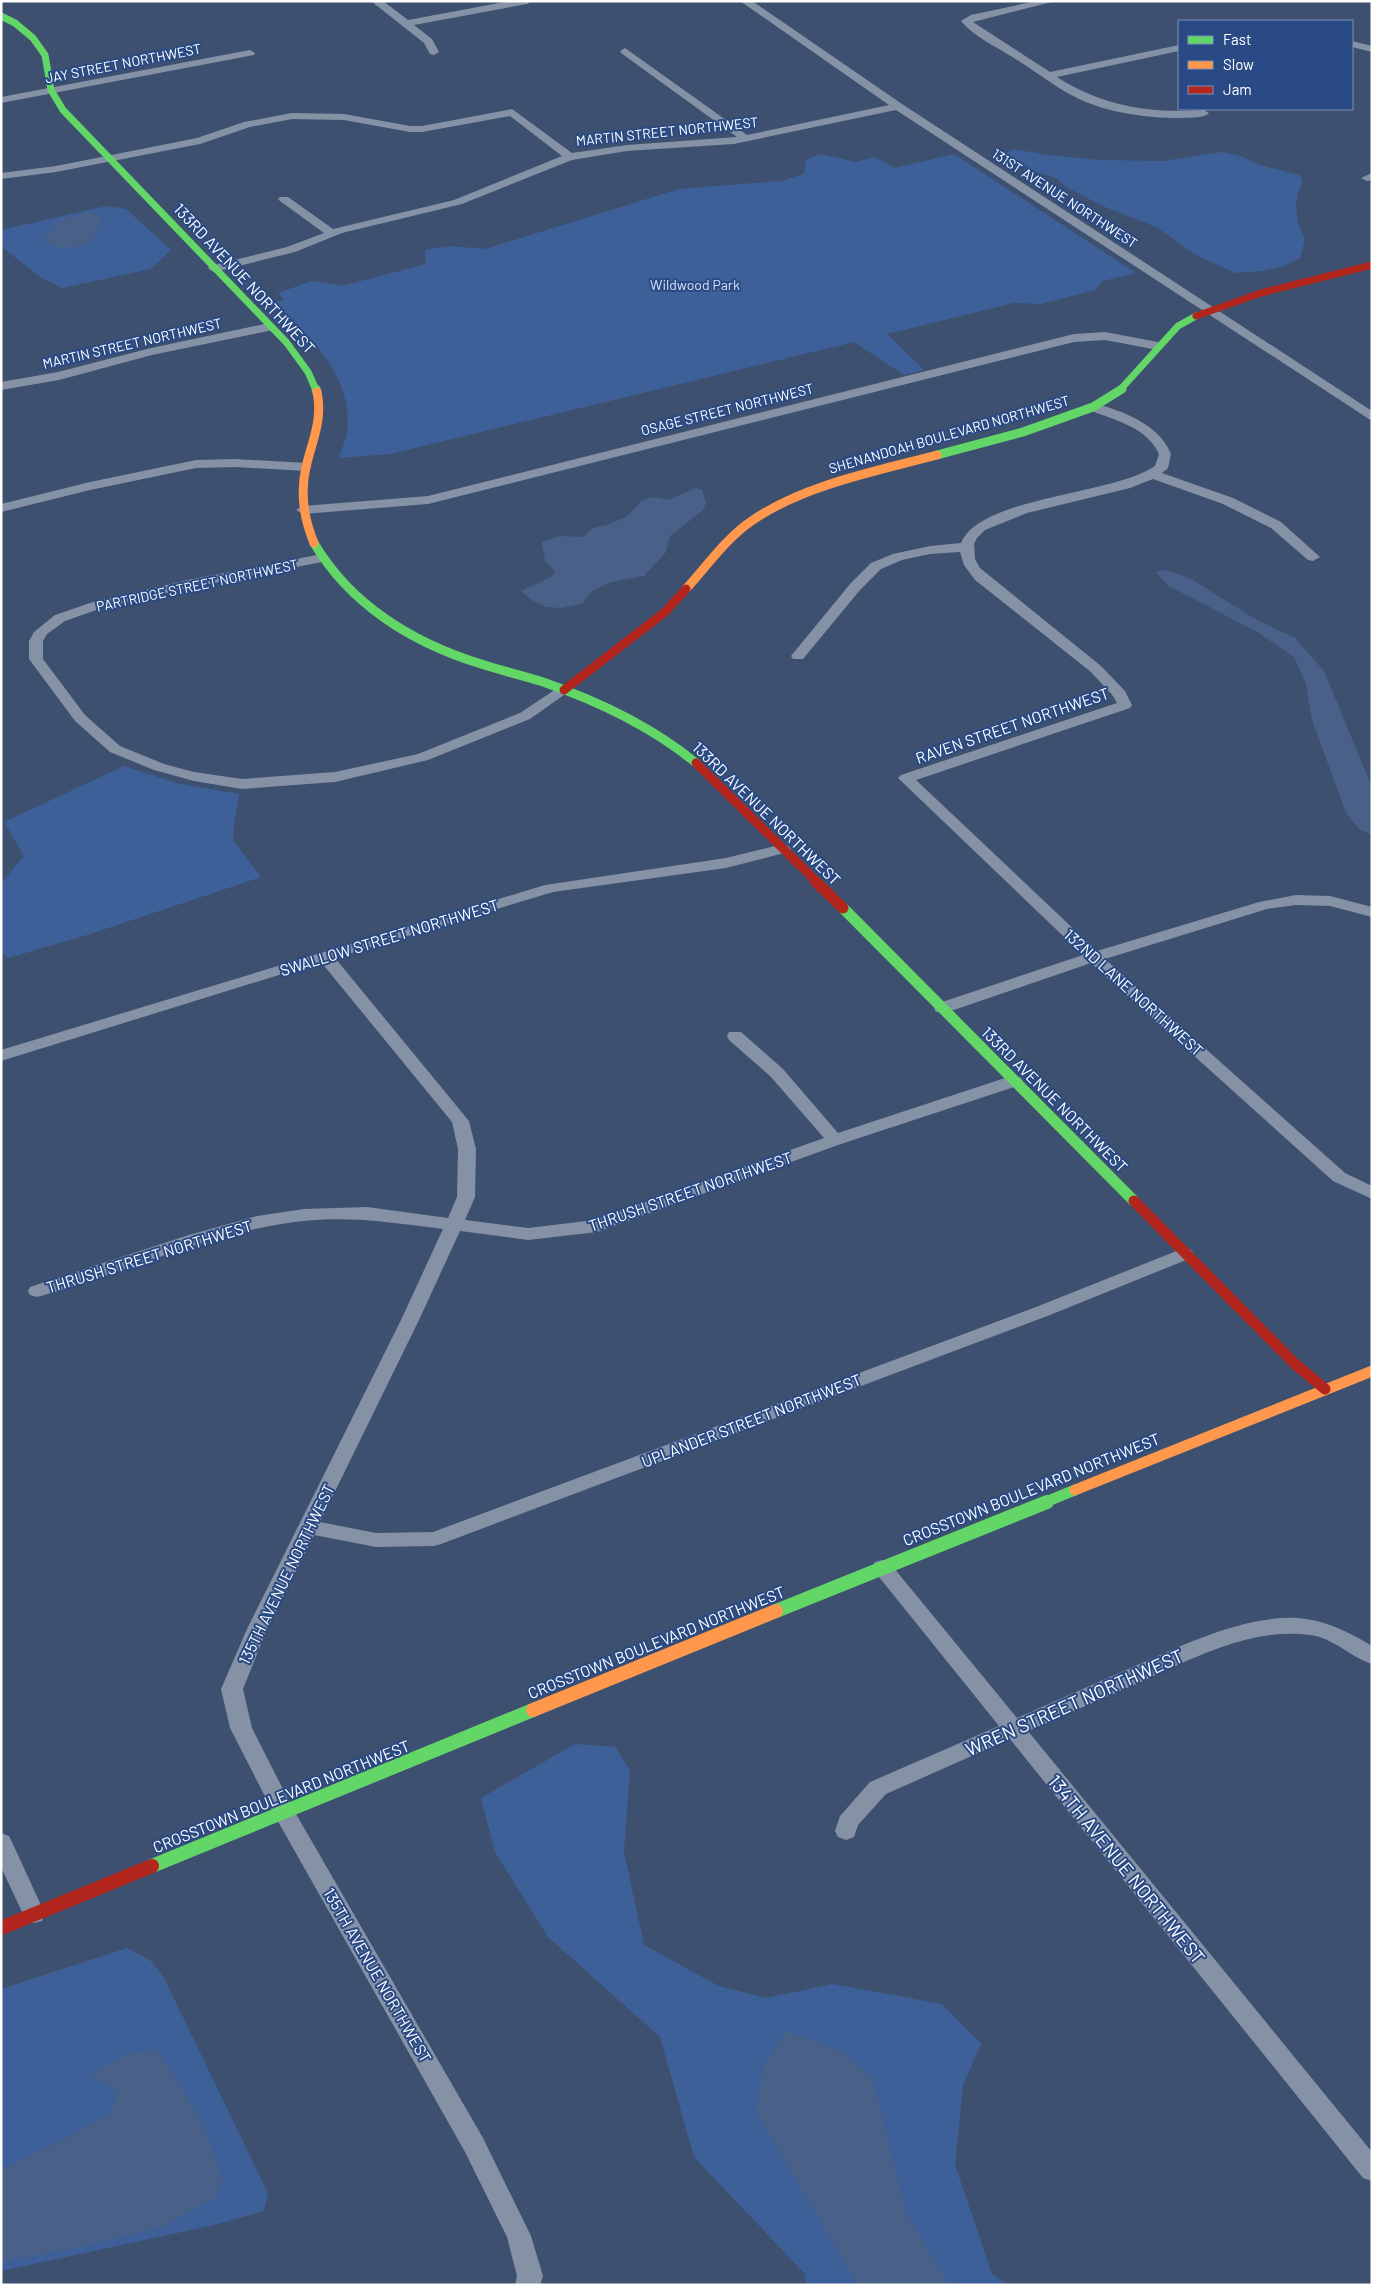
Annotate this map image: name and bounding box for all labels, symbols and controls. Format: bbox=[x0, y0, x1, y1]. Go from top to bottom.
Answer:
legend bbox=[1178, 20, 1353, 110]
text: Fast bbox=[1223, 30, 1251, 48]
street label: JAY STREET NORTHWEST bbox=[44, 40, 202, 86]
text: Slow bbox=[1223, 55, 1254, 73]
text: Jam bbox=[1223, 80, 1252, 98]
street label: MARTIN STREET NORTHWEST bbox=[575, 113, 759, 149]
street label: 131ST AVENUE NORTHWEST bbox=[989, 145, 1141, 251]
street label: 133RD AVENUE NORTHWEST bbox=[170, 199, 320, 357]
park label: Wildwood Park bbox=[650, 276, 740, 293]
street label: MARTIN STREET NORTHWEST bbox=[41, 314, 223, 372]
street label: OSAGE STREET NORTHWEST bbox=[639, 379, 815, 439]
street label: SHENANDOAH BOULEVARD NORTHWEST bbox=[827, 391, 1071, 477]
street label: PARTRIDGE STREET NORTHWEST bbox=[94, 555, 300, 615]
street label: RAVEN STREET NORTHWEST bbox=[913, 683, 1111, 767]
street label: 133RD AVENUE NORTHWEST bbox=[689, 737, 845, 889]
street label: SWALLOW STREET NORTHWEST bbox=[277, 895, 501, 979]
street label: 132ND LANE NORTHWEST bbox=[1060, 924, 1208, 1060]
street label: 133RD AVENUE NORTHWEST bbox=[978, 1022, 1132, 1176]
street label: THRUSH STREET NORTHWEST bbox=[586, 1147, 794, 1235]
street label: THRUSH STREET NORTHWEST bbox=[44, 1216, 254, 1296]
street label: UPLANDER STREET NORTHWEST bbox=[638, 1369, 864, 1471]
street label: CROSSTOWN BOULEVARD NORTHWEST bbox=[900, 1429, 1162, 1549]
street label: 135TH AVENUE NORTHWEST bbox=[234, 1481, 338, 1667]
street label: CROSSTOWN BOULEVARD NORTHWEST bbox=[525, 1582, 787, 1702]
street label: WREN STREET NORTHWEST bbox=[961, 1643, 1187, 1761]
street label: CROSSTOWN BOULEVARD NORTHWEST bbox=[150, 1736, 412, 1856]
street label: 134TH AVENUE NORTHWEST bbox=[1044, 1770, 1210, 1968]
street label: 135TH AVENUE NORTHWEST bbox=[320, 1884, 436, 2066]

